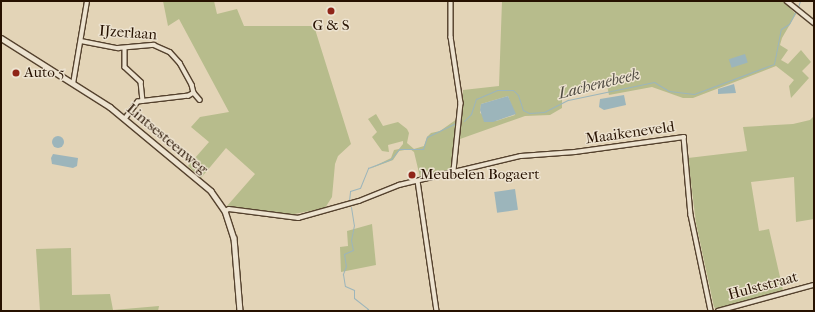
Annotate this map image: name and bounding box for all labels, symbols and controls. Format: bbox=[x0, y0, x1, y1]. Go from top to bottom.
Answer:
marker: G & S bbox=[326, 6, 336, 16]
place label: G & S bbox=[312, 17, 350, 35]
street label: IJzerlaan bbox=[98, 22, 158, 44]
place label: Auto 5 bbox=[24, 64, 65, 82]
water label: Lachenebeek bbox=[556, 65, 642, 103]
marker: Auto 5 bbox=[11, 68, 21, 78]
street label: Lintsesteenweg bbox=[123, 100, 211, 178]
street label: Maaikeneveld bbox=[584, 118, 676, 148]
place label: Meubelen Bogaert bbox=[420, 166, 539, 184]
marker: Meubelen Bogaert bbox=[407, 170, 417, 180]
street label: Hulststraat bbox=[726, 268, 800, 304]

